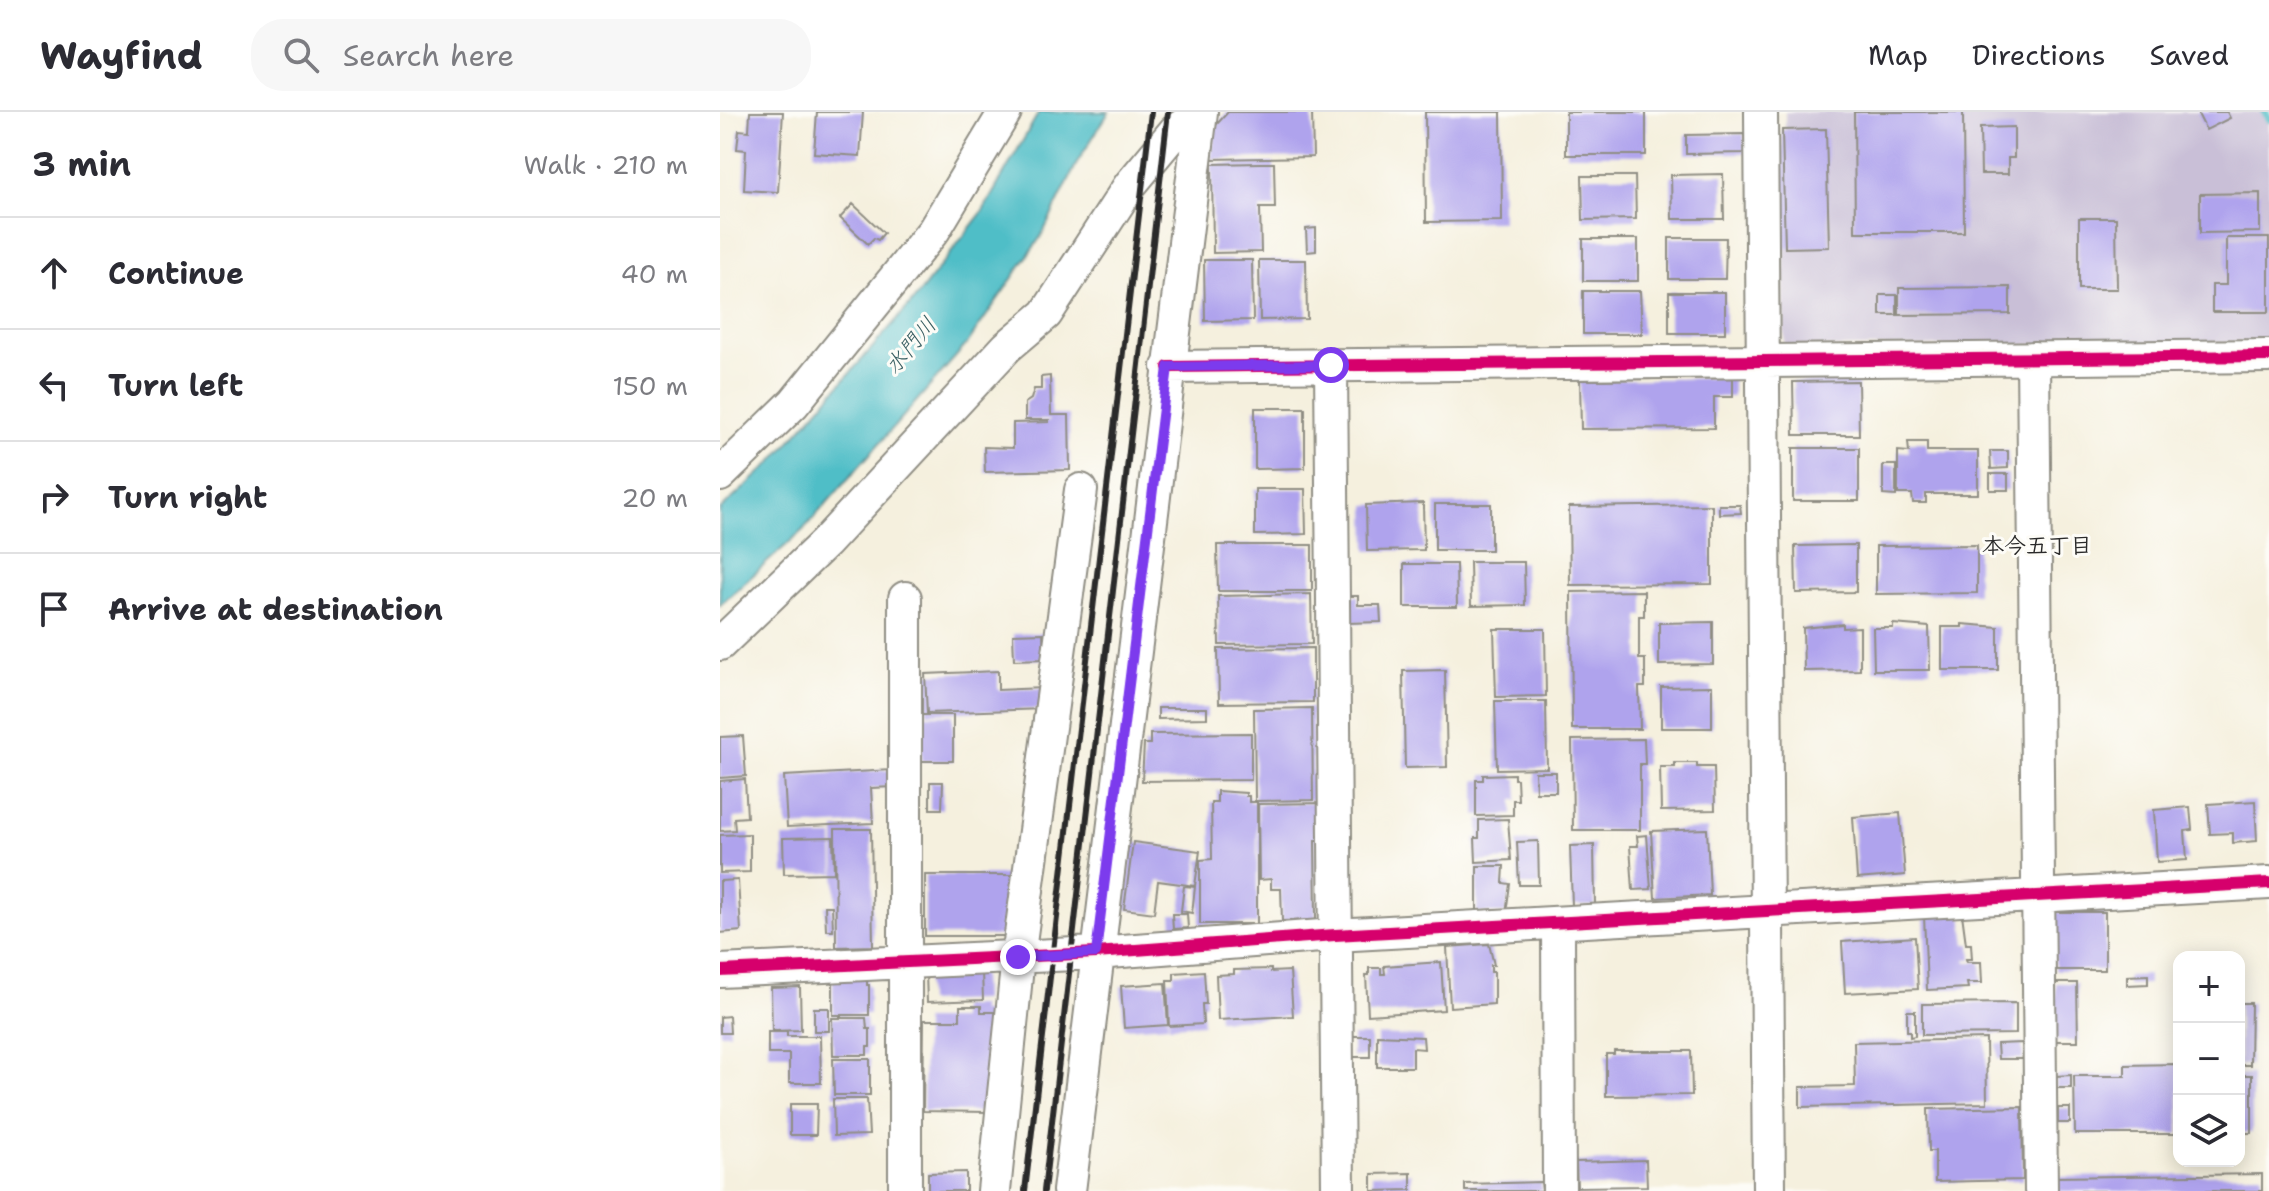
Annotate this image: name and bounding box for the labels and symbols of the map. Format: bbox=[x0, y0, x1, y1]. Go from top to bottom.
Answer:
water label: 水門川 bbox=[878, 311, 943, 380]
route start bbox=[1313, 347, 1349, 383]
district label: 本今五丁目 bbox=[1982, 531, 2092, 560]
route end bbox=[1000, 939, 1036, 975]

